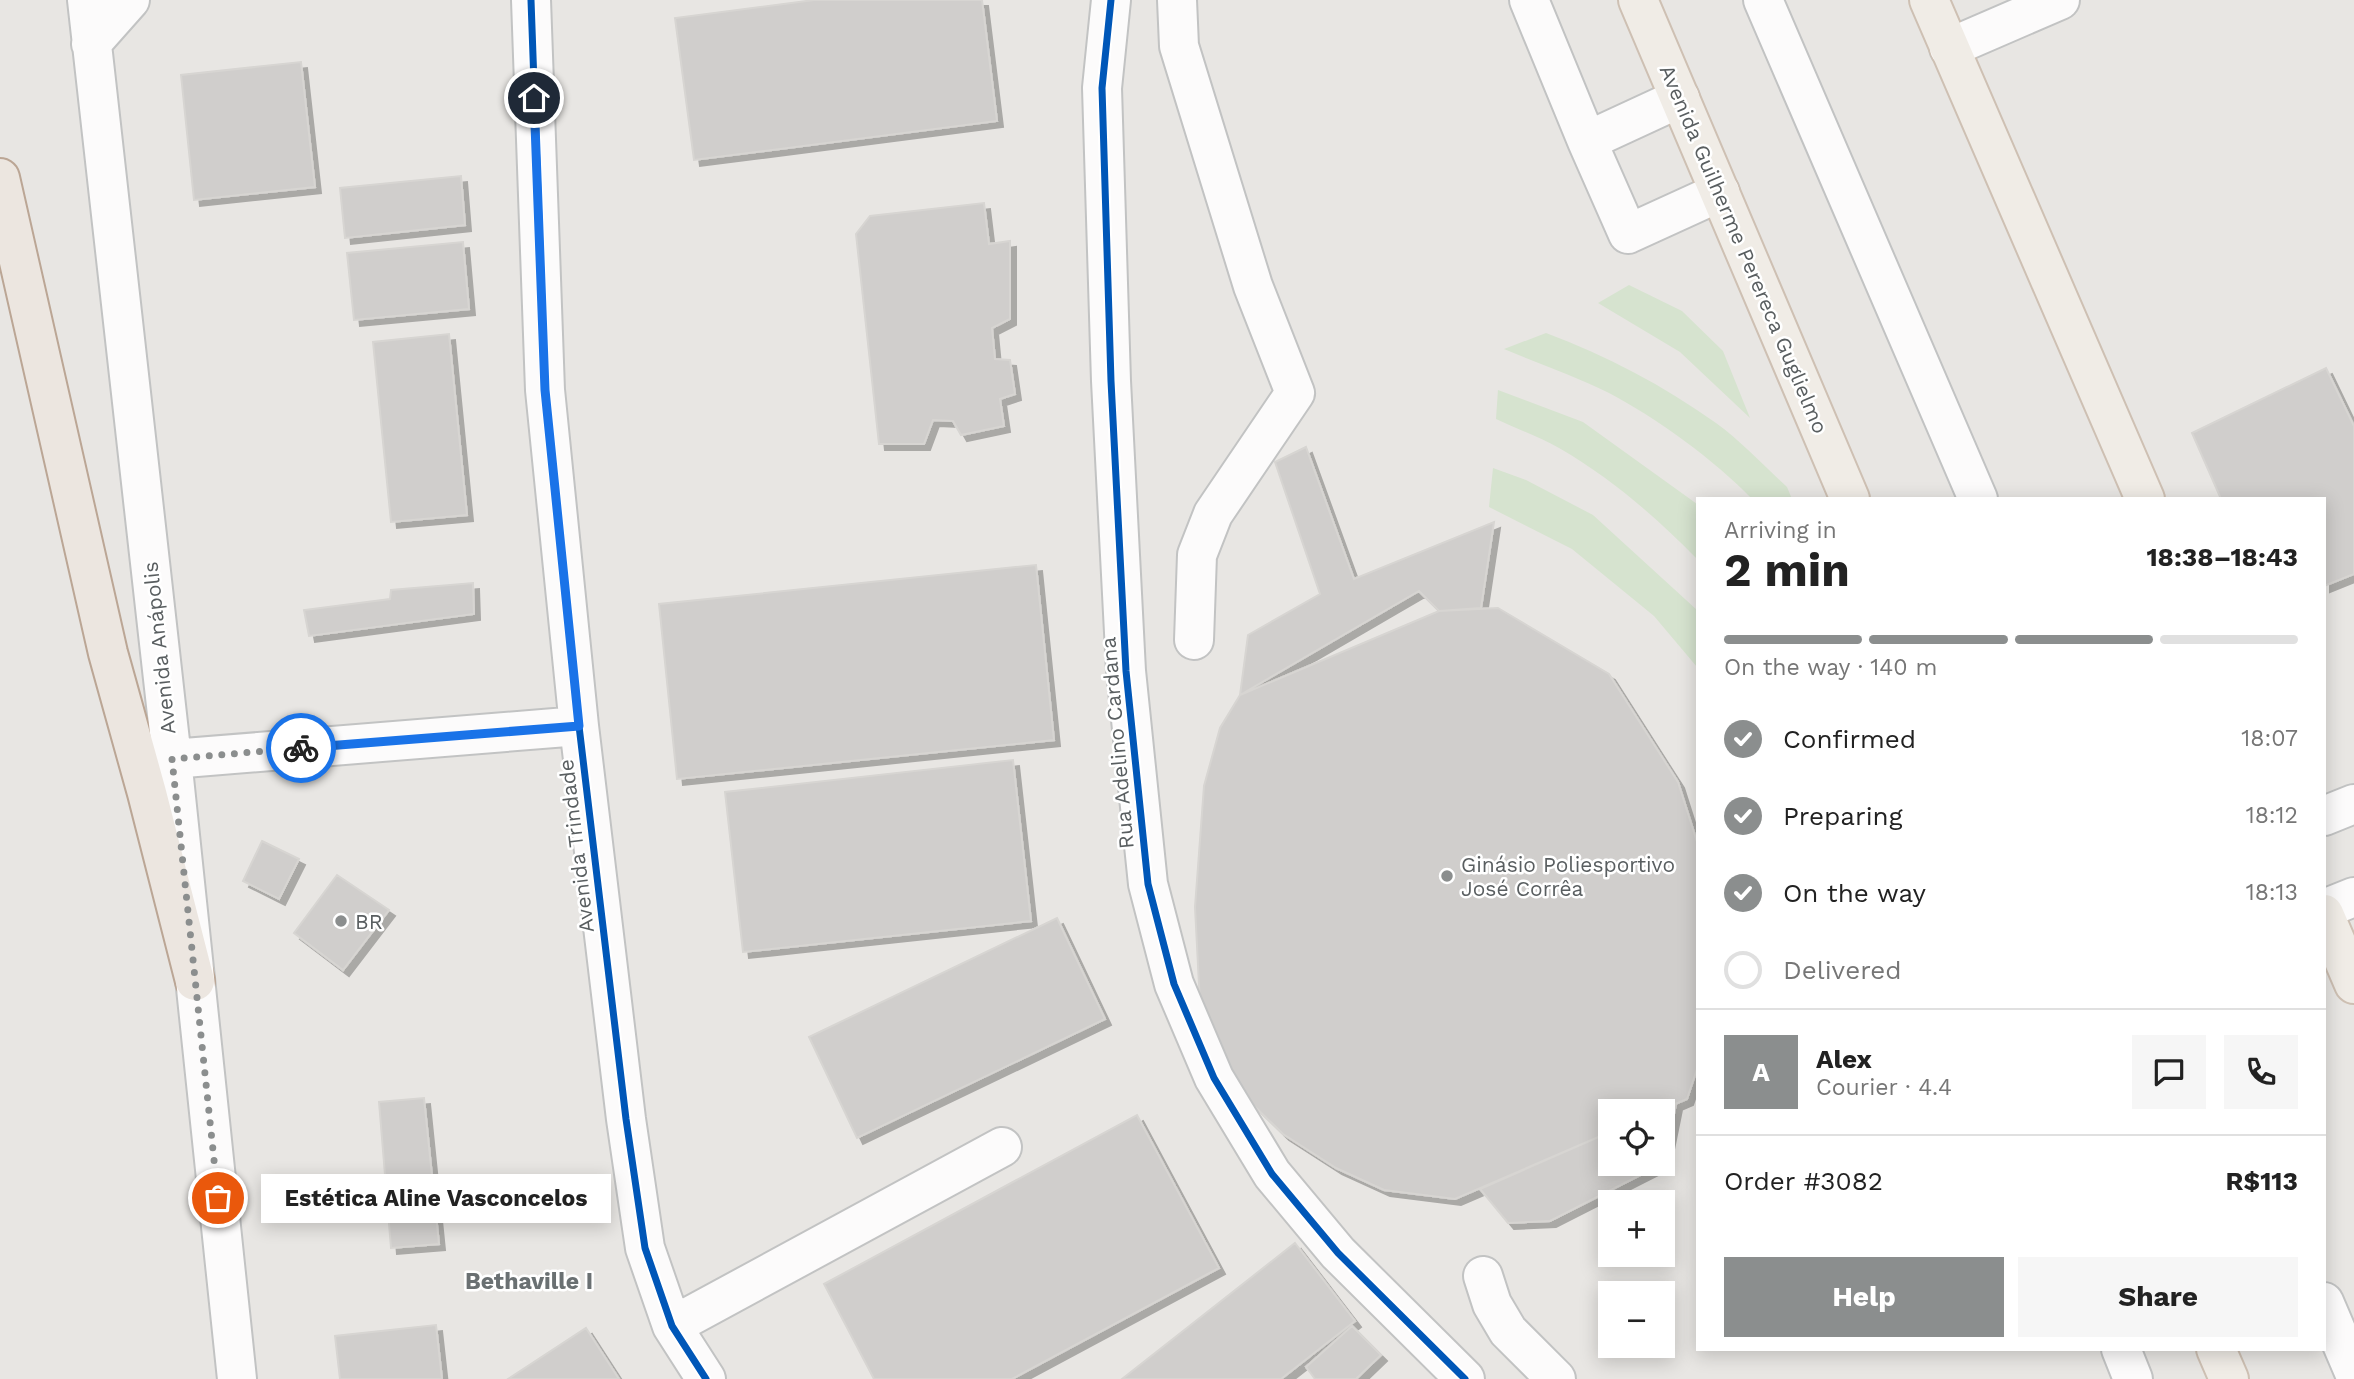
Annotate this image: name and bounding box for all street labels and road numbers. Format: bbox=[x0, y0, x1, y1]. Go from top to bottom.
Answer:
street label: Avenida Guilherme Perereca Guglielmo bbox=[1655, 61, 1833, 437]
street label: Avenida Anápolis bbox=[138, 561, 180, 735]
street label: Rua Adelino Cardana bbox=[1095, 636, 1139, 850]
street label: Avenida Trindade bbox=[553, 758, 599, 934]

